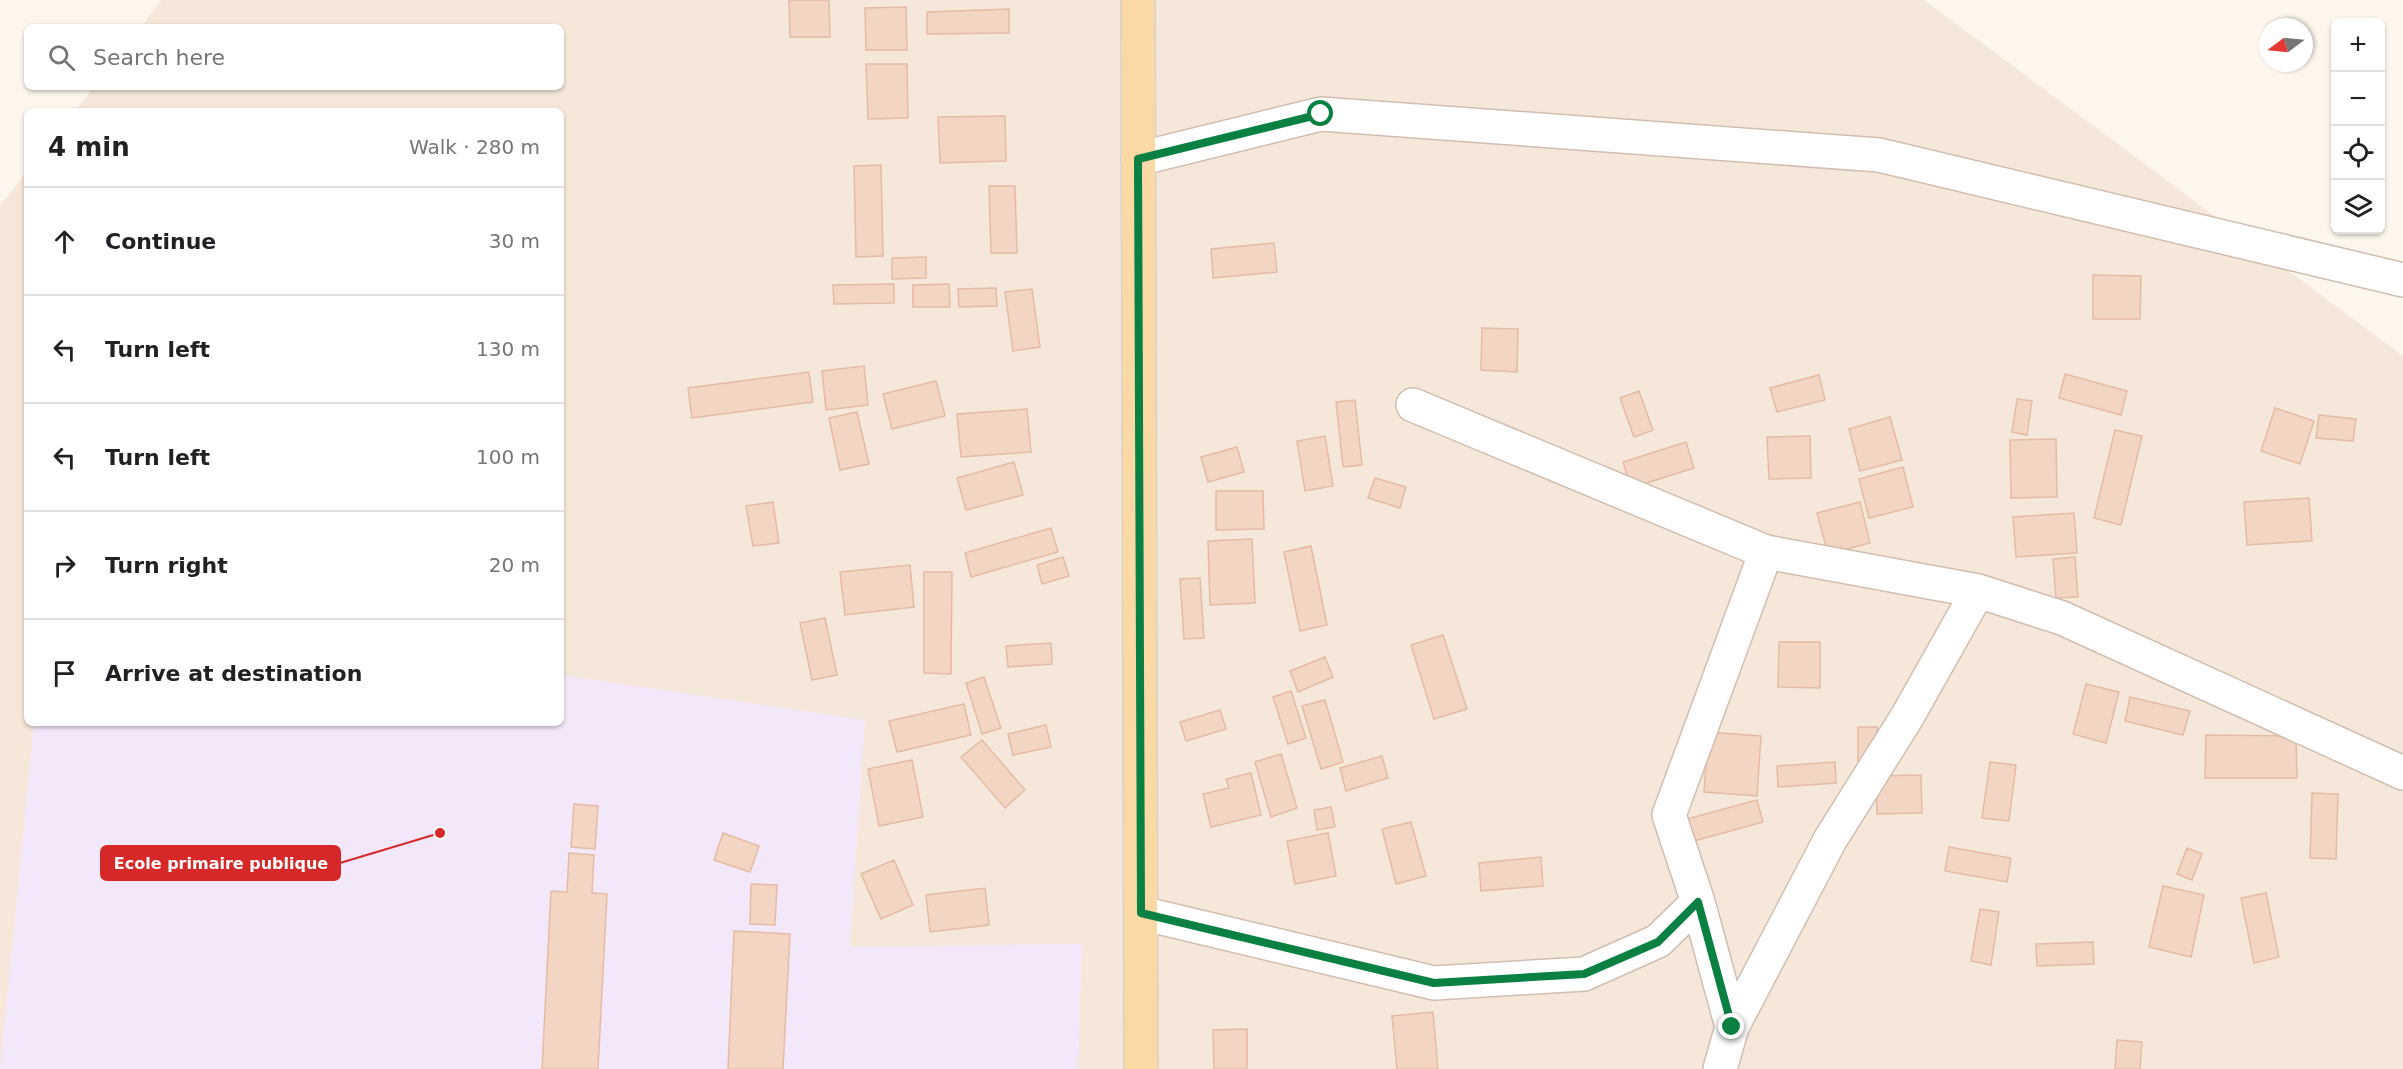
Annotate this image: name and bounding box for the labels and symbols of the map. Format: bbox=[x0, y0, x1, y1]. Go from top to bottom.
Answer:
north arrow bbox=[2259, 18, 2313, 72]
route start bbox=[1307, 100, 1333, 126]
callout: Ecole primaire publique bbox=[101, 846, 340, 880]
text: Ecole primaire publique bbox=[114, 854, 328, 873]
route end bbox=[1718, 1013, 1744, 1039]

